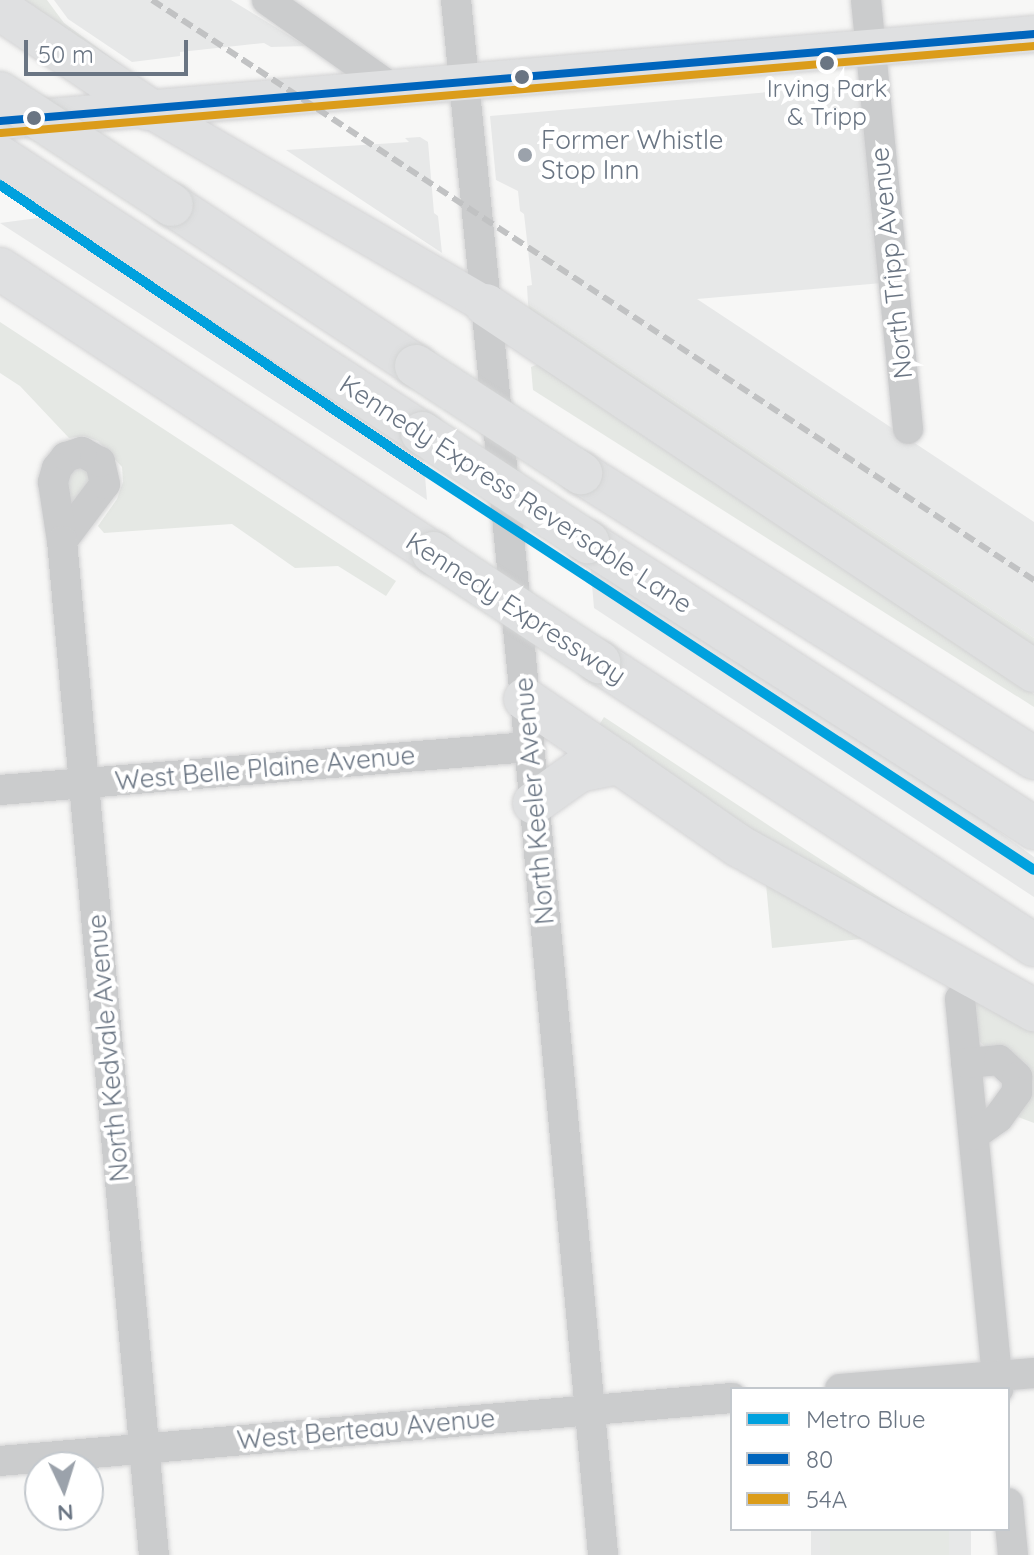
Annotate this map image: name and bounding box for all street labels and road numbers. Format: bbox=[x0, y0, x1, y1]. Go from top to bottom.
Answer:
street label: North Tripp Avenue bbox=[863, 146, 919, 380]
street label: Kennedy Express Reversable Lane bbox=[334, 368, 698, 620]
street label: Kennedy Expressway bbox=[400, 525, 632, 691]
street label: North Keeler Avenue bbox=[508, 676, 560, 926]
street label: West Belle Plaine Avenue bbox=[114, 739, 416, 797]
street label: North Kedvale Avenue bbox=[81, 913, 135, 1183]
street label: West Berteau Avenue bbox=[236, 1402, 496, 1456]

